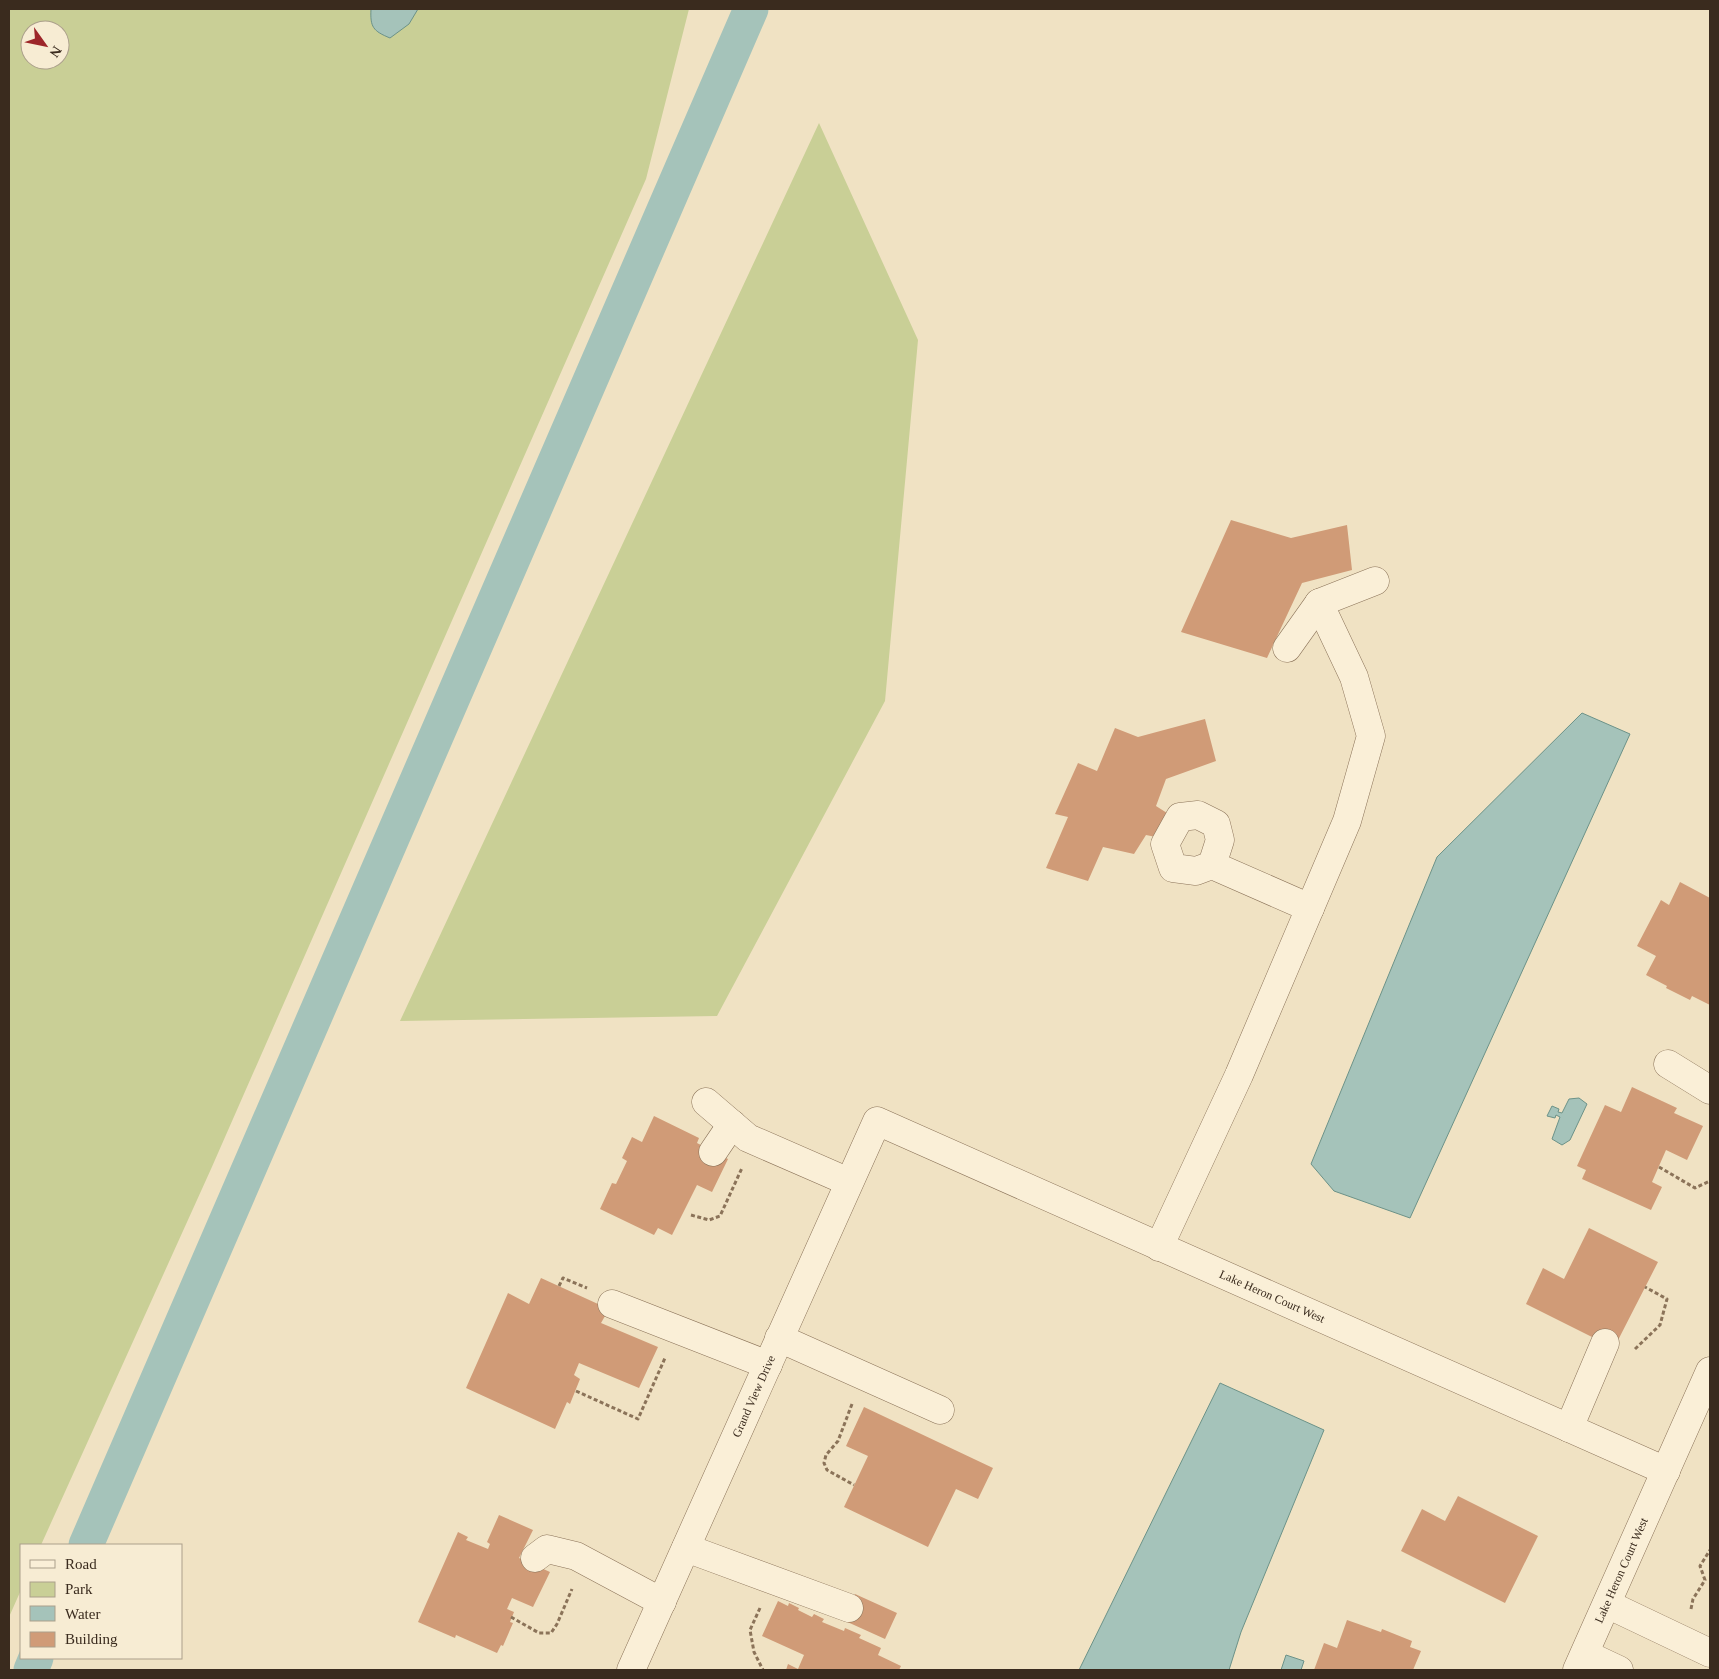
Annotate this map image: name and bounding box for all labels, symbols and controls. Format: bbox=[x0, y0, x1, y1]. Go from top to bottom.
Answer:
north arrow bbox=[20, 20, 70, 70]
text: N bbox=[46, 43, 65, 60]
street label: Lake Heron Court West bbox=[1217, 1267, 1328, 1326]
street label: Grand View Drive bbox=[729, 1353, 778, 1439]
street label: Lake Heron Court West bbox=[1592, 1515, 1651, 1625]
legend bbox=[20, 1544, 182, 1659]
text: Road bbox=[65, 1556, 97, 1572]
text: Park bbox=[65, 1581, 93, 1597]
text: Water bbox=[65, 1606, 100, 1622]
text: Building bbox=[65, 1631, 118, 1647]

